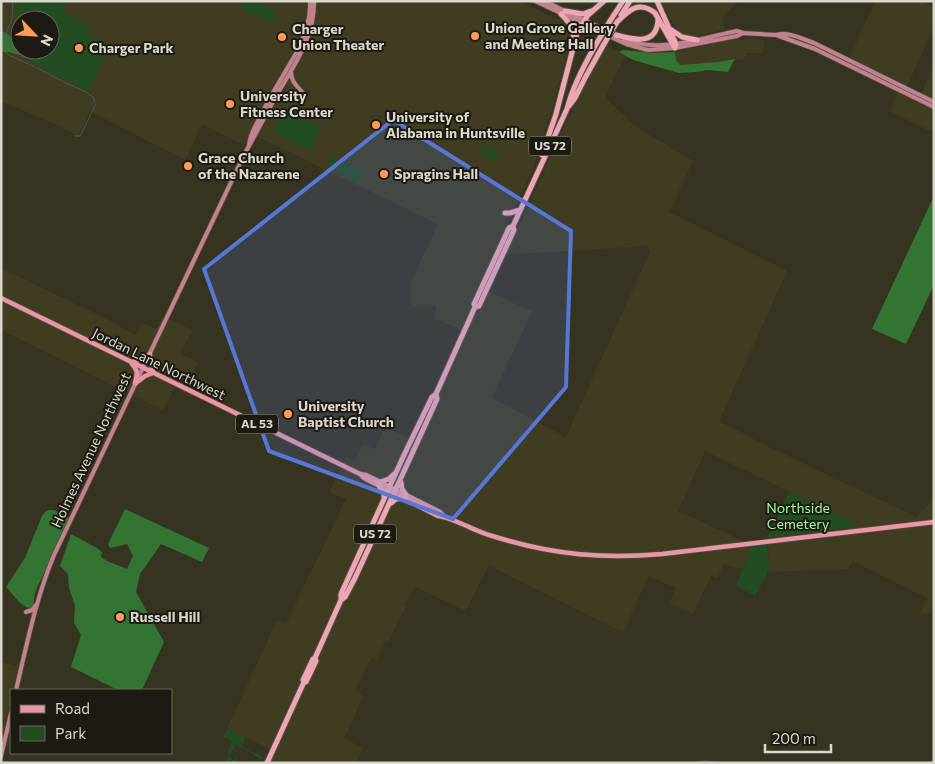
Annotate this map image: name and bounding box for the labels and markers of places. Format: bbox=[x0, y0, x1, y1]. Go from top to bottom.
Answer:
place label: Union Grove Gallery and Meeting Hall bbox=[485, 19, 614, 52]
place label: Charger Union Theater bbox=[292, 20, 384, 53]
marker: Union Grove Gallery and Meeting Hall bbox=[469, 30, 481, 42]
marker: Charger Union Theater bbox=[276, 31, 288, 43]
place label: Charger Park bbox=[89, 39, 173, 56]
marker: Charger Park bbox=[73, 42, 85, 54]
place label: University Fitness Center bbox=[240, 87, 333, 120]
marker: University Fitness Center bbox=[224, 98, 236, 110]
place label: University of Alabama in Huntsville bbox=[386, 108, 525, 141]
marker: University of Alabama in Huntsville bbox=[370, 119, 382, 131]
place label: Grace Church of the Nazarene bbox=[198, 149, 300, 182]
marker: Grace Church of the Nazarene bbox=[182, 160, 194, 172]
place label: Spragins Hall bbox=[394, 165, 478, 182]
marker: Spragins Hall bbox=[378, 168, 390, 180]
place label: University Baptist Church bbox=[298, 397, 394, 430]
marker: University Baptist Church bbox=[282, 408, 294, 420]
place label: Russell Hill bbox=[130, 608, 200, 625]
marker: Russell Hill bbox=[114, 611, 126, 623]

